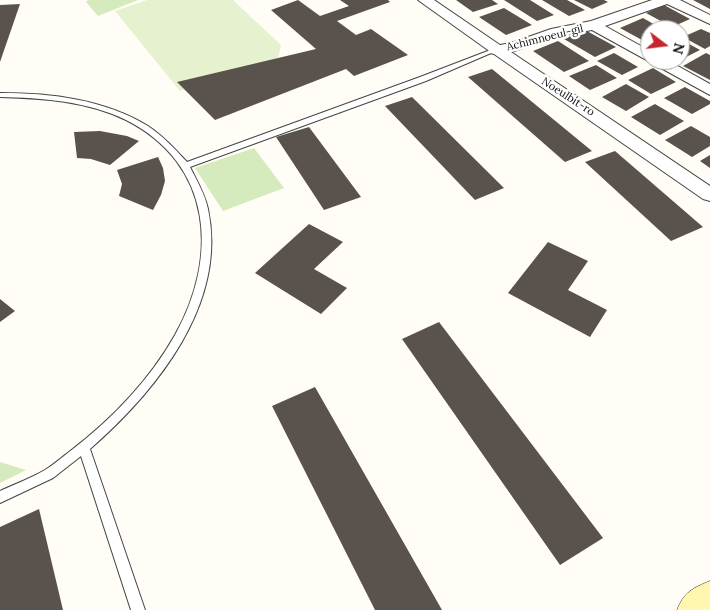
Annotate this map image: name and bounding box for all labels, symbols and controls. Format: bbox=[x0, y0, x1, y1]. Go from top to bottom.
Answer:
north arrow bbox=[640, 20, 690, 70]
street label: Achimnoeul-gil bbox=[505, 22, 585, 54]
text: N bbox=[668, 41, 689, 56]
street label: Noeulbit-ro bbox=[539, 75, 597, 119]

